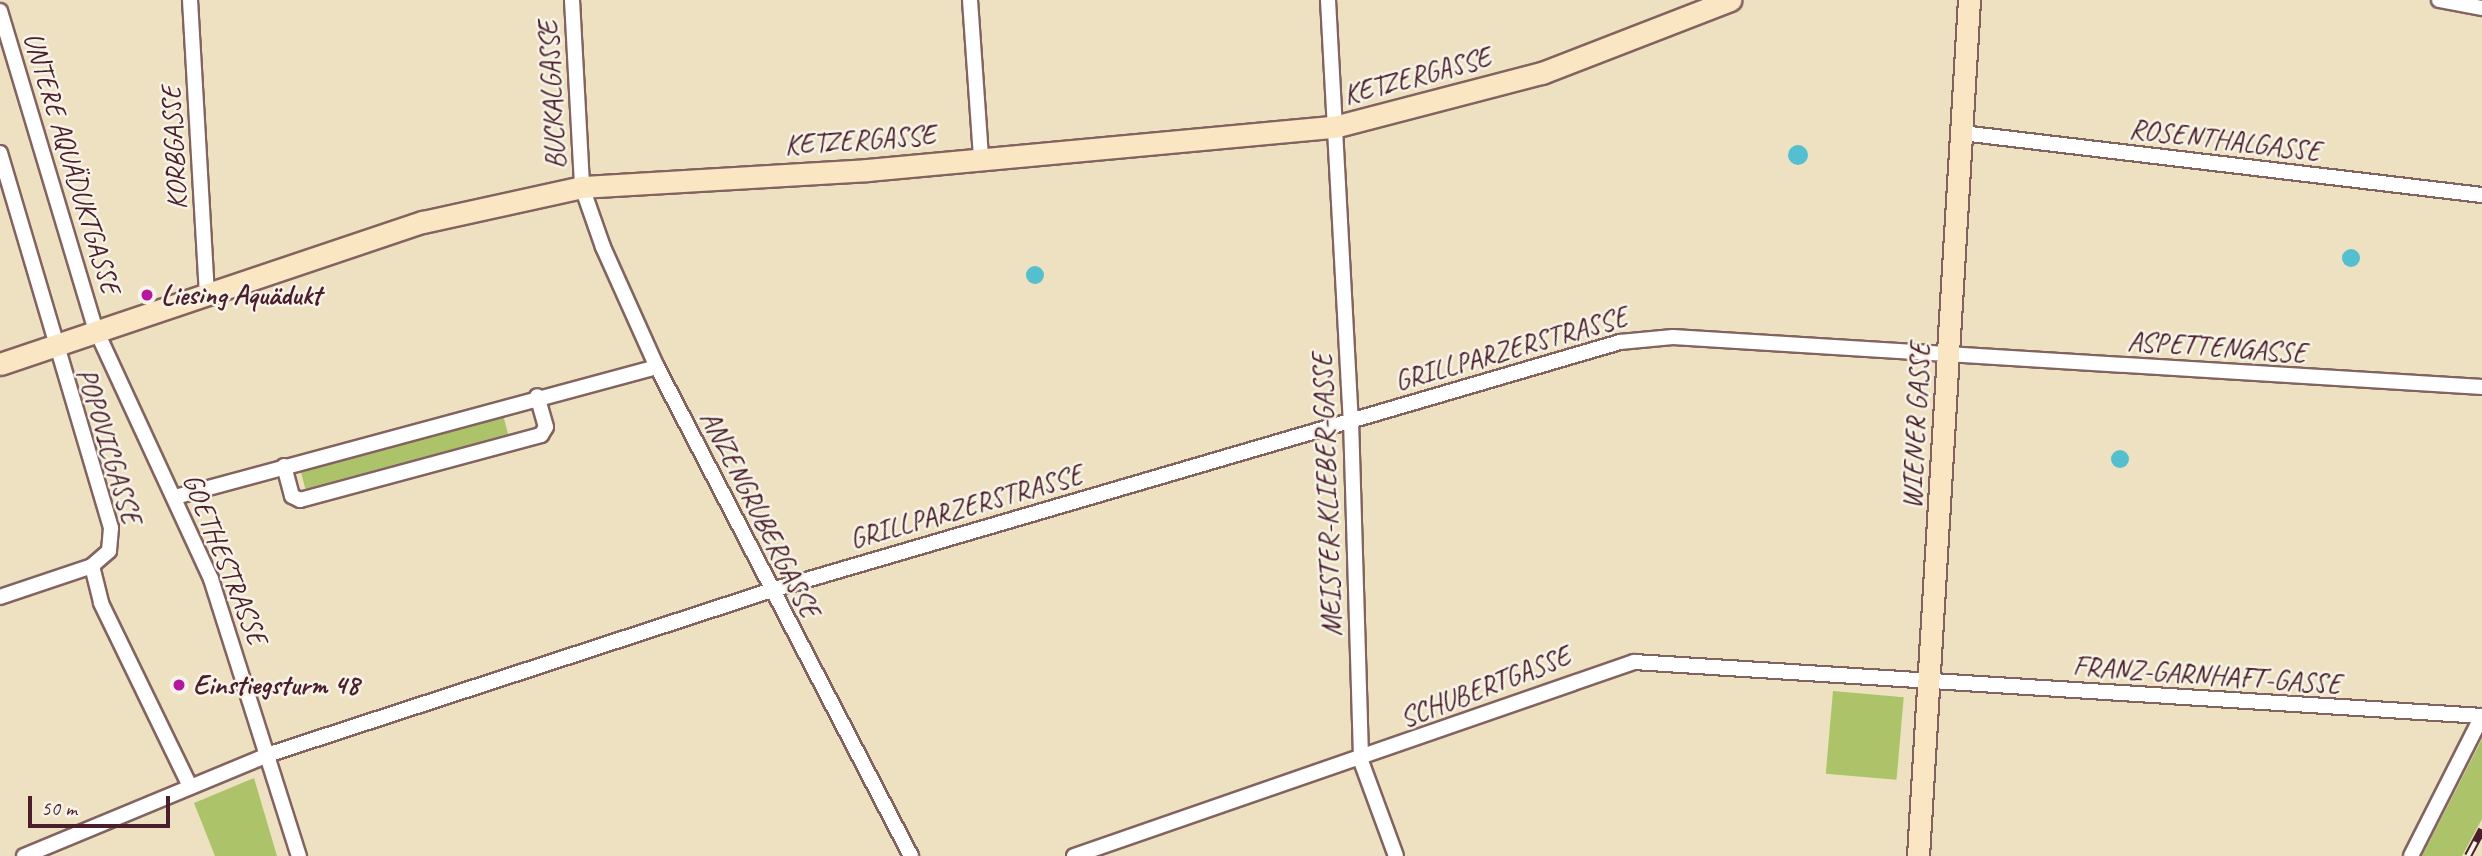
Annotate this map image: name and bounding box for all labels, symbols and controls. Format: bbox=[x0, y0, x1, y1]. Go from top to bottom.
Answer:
street label: BUCKALGASSE bbox=[531, 20, 573, 170]
street label: UNTERE AQUÄDUKTGASSE bbox=[16, 28, 128, 298]
street label: KETZERGASSE bbox=[1340, 40, 1494, 112]
street label: KORBGASSE bbox=[154, 85, 194, 211]
street label: ROSENTHALGASSE bbox=[2128, 112, 2322, 168]
street label: KETZERGASSE bbox=[784, 118, 936, 162]
place label: Liesing Aquädukt bbox=[161, 278, 321, 312]
marker: Liesing Aquädukt bbox=[139, 287, 155, 303]
street label: GRILLPARZERSTRASSE bbox=[1391, 300, 1631, 398]
street label: ASPETTENGASSE bbox=[2126, 324, 2308, 370]
street label: WIENER GASSE bbox=[1895, 342, 1937, 510]
street label: MEISTER-KLIEBER-GASSE bbox=[1305, 353, 1349, 637]
street label: POPOVICGASSE bbox=[69, 364, 149, 528]
street label: ANZENGRUBERGASSE bbox=[693, 405, 827, 623]
street label: GRILLPARZERSTRASSE bbox=[846, 458, 1086, 556]
street label: GOETHESTRASSE bbox=[175, 469, 275, 649]
street label: SCHUBERTGASSE bbox=[1395, 639, 1575, 735]
street label: FRANZ-GARNHAFT-GASSE bbox=[2072, 649, 2342, 701]
place label: Einstiegsturm 48 bbox=[193, 668, 359, 702]
marker: Einstiegsturm 48 bbox=[171, 677, 187, 693]
scale bar bbox=[32, 782, 173, 826]
text: 50 m bbox=[41, 795, 77, 821]

